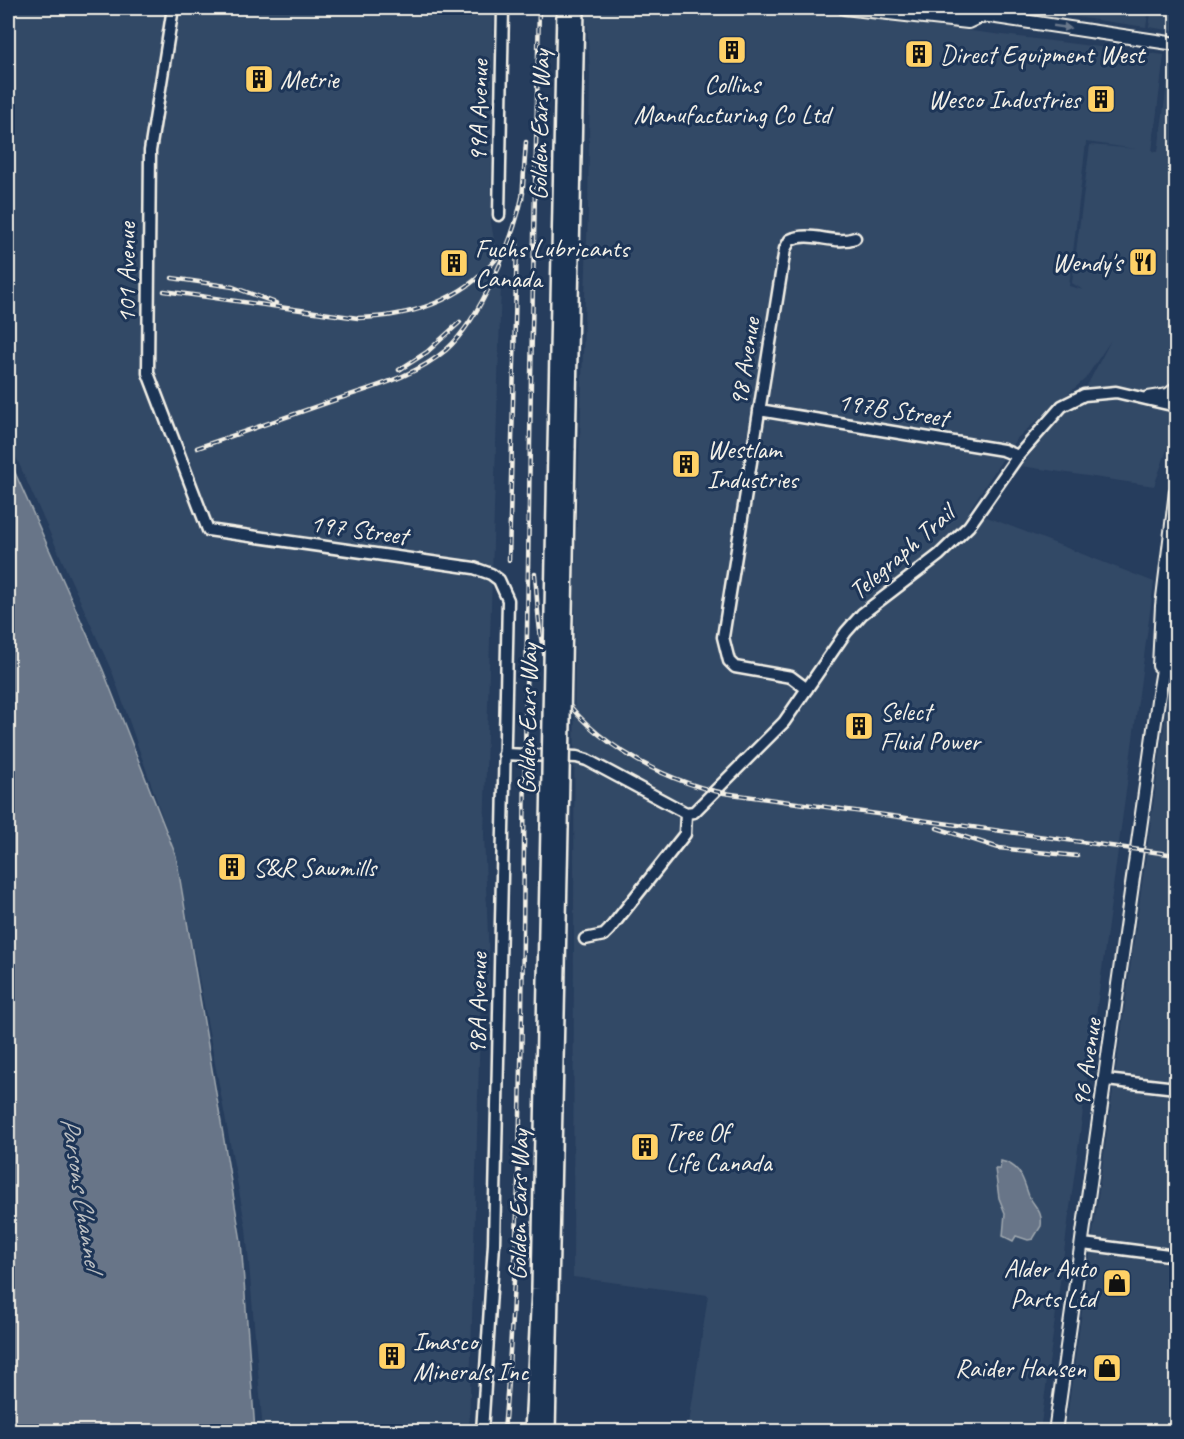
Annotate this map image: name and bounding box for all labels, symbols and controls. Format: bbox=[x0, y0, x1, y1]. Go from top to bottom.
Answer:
one-way arrow bbox=[1053, 23, 1072, 32]
building icon: Collins Manufacturing Co Ltd bbox=[716, 34, 748, 66]
building icon: Direct Equipment West bbox=[903, 38, 935, 70]
place label: Direct Equipment West bbox=[940, 38, 1147, 71]
street label: Golden Ears Way bbox=[522, 47, 557, 201]
street label: 99A Avenue bbox=[461, 58, 496, 163]
building icon: Metrie bbox=[243, 63, 275, 95]
place label: Metrie bbox=[280, 63, 340, 96]
place label: Collins Manufacturing Co Ltd bbox=[634, 68, 834, 131]
place label: Wesco Industries bbox=[928, 83, 1082, 116]
building icon: Wesco Industries bbox=[1085, 83, 1117, 115]
street label: 101 Avenue bbox=[110, 221, 143, 324]
place label: Fuchs Lubricants Canada bbox=[475, 232, 631, 295]
place label: Wendy's bbox=[1052, 246, 1124, 279]
restaurant icon: Wendy's bbox=[1127, 246, 1159, 278]
building icon: Fuchs Lubricants Canada bbox=[438, 247, 470, 279]
street label: 98 Avenue bbox=[721, 314, 768, 409]
street label: 197B Street bbox=[836, 385, 954, 435]
place label: Westlam Industries bbox=[707, 433, 800, 496]
building icon: Westlam Industries bbox=[670, 448, 702, 480]
street label: Telegraph Trail bbox=[842, 495, 964, 607]
street label: 197 Street bbox=[308, 506, 413, 553]
street label: Golden Ears Way bbox=[510, 641, 545, 795]
place label: Select Fluid Power bbox=[880, 695, 983, 758]
building icon: Select Fluid Power bbox=[843, 710, 875, 742]
building icon: S&R Sawmills bbox=[216, 851, 248, 883]
place label: S&R Sawmills bbox=[253, 851, 378, 884]
street label: 98A Avenue bbox=[460, 951, 495, 1056]
street label: 96 Avenue bbox=[1064, 1015, 1109, 1110]
water label: Parsons Channel bbox=[53, 1115, 112, 1280]
place label: Tree Of Life Canada bbox=[666, 1116, 773, 1179]
street label: Golden Ears Way bbox=[501, 1127, 536, 1281]
building icon: Tree Of Life Canada bbox=[629, 1131, 661, 1163]
place label: Alder Auto Parts Ltd bbox=[1004, 1252, 1100, 1315]
shop icon: Alder Auto Parts Ltd bbox=[1101, 1267, 1133, 1299]
place label: Imasco Minerals Inc bbox=[413, 1325, 530, 1388]
building icon: Imasco Minerals Inc bbox=[376, 1340, 408, 1372]
place label: Raider Hansen bbox=[955, 1352, 1086, 1385]
shop icon: Raider Hansen bbox=[1091, 1352, 1123, 1384]

